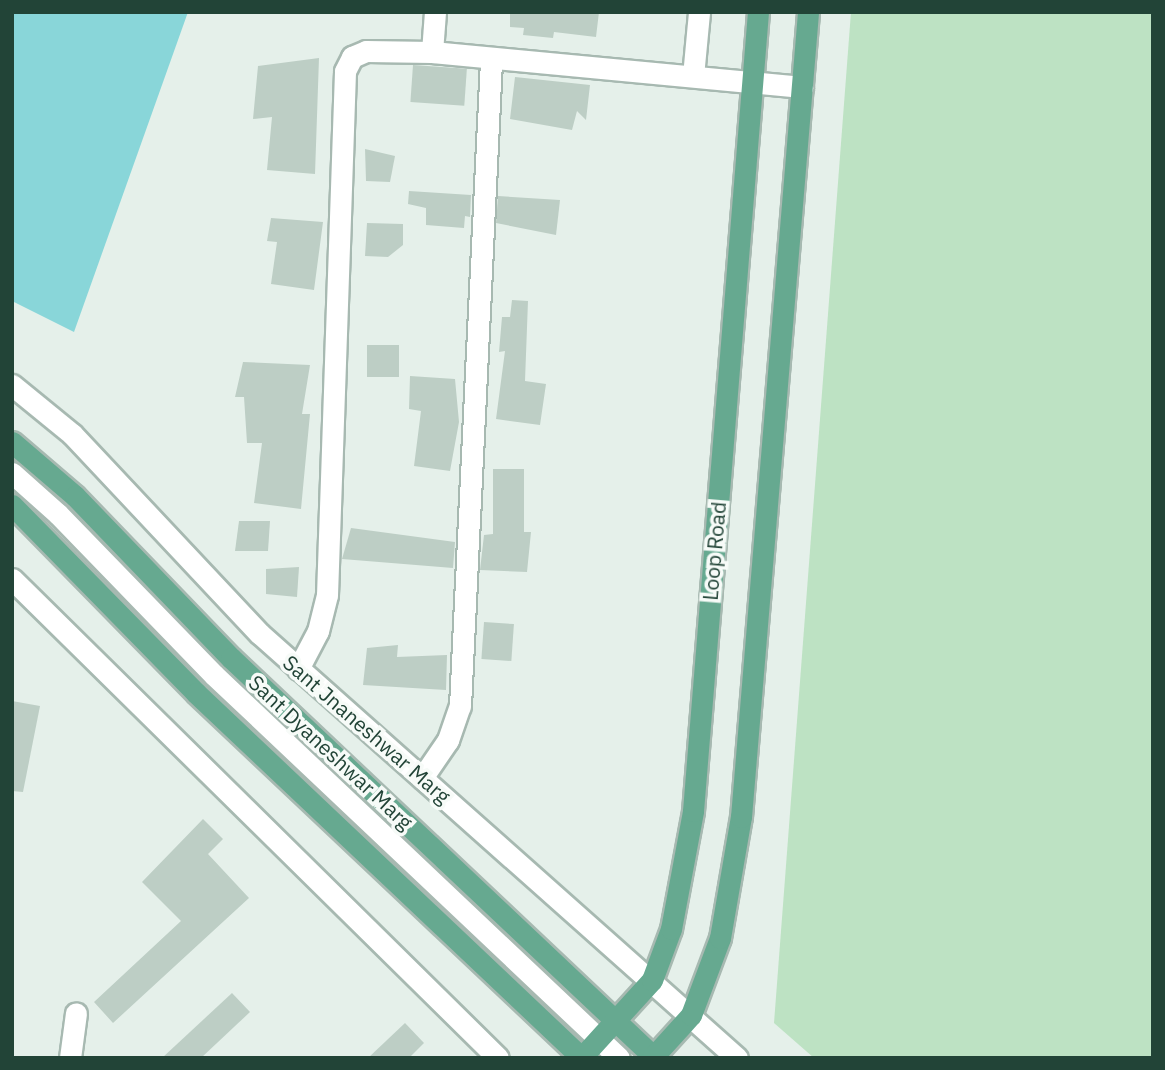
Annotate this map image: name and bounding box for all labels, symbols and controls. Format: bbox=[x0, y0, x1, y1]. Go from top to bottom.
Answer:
street label: Loop Road bbox=[697, 500, 731, 602]
street label: Sant Jnaneshwar Marg bbox=[278, 649, 456, 809]
street label: Sant Dyaneshwar Marg bbox=[244, 669, 418, 835]

